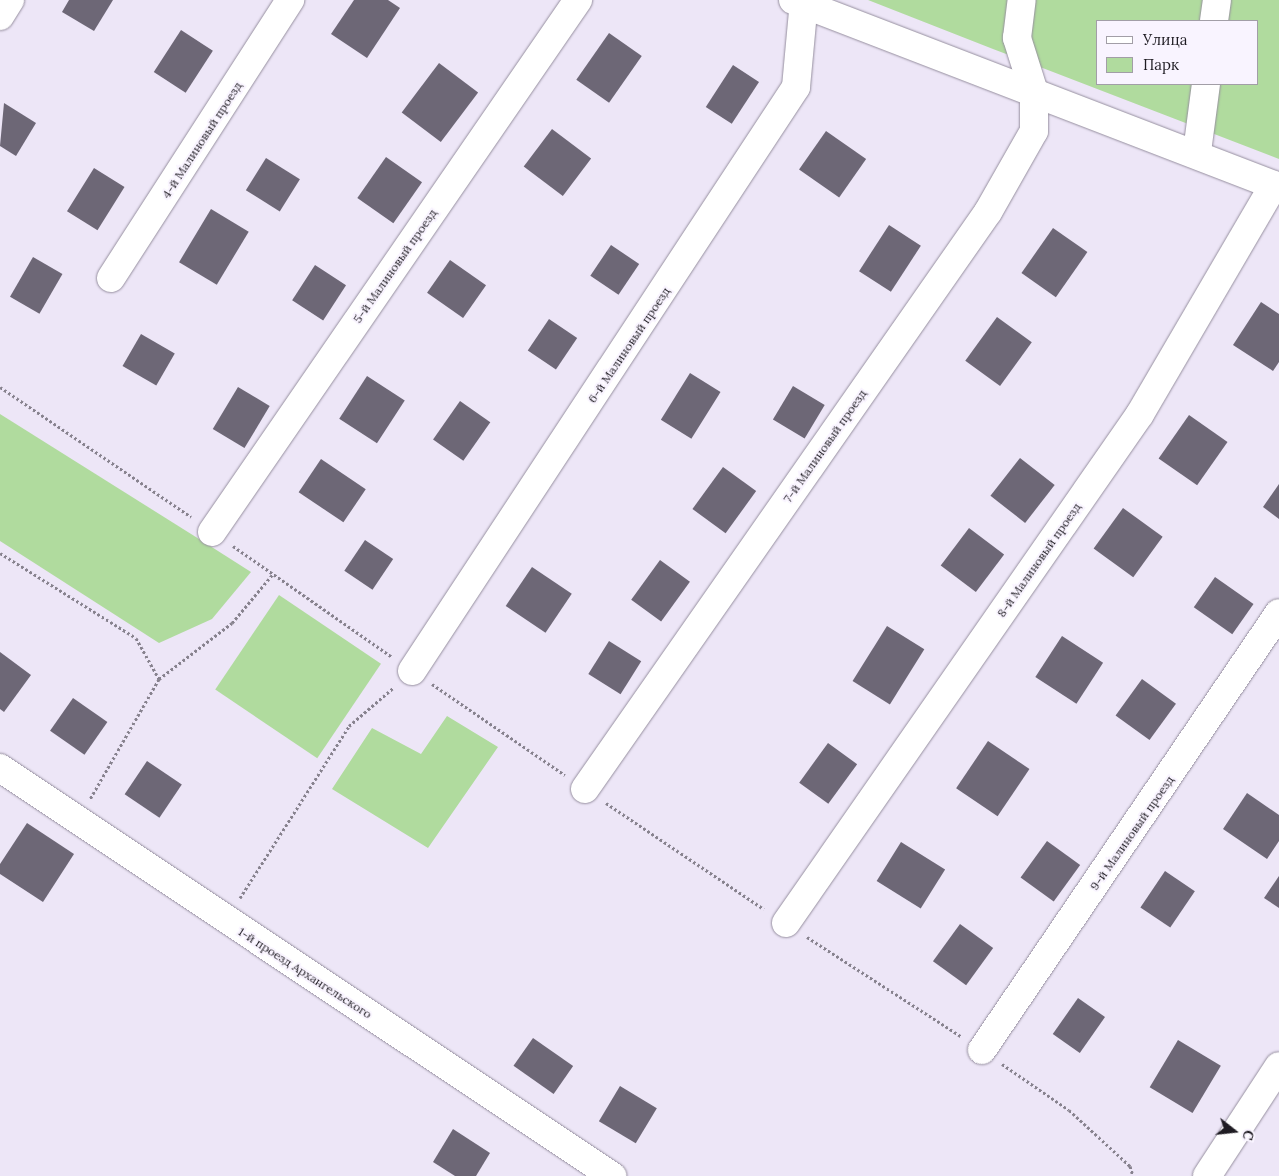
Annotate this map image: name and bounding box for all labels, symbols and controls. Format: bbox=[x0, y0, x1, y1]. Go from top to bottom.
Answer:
legend bbox=[1096, 20, 1259, 85]
text: Улица bbox=[1143, 30, 1187, 49]
text: Парк bbox=[1143, 55, 1179, 74]
street label: 4-й Малиновый проезд bbox=[159, 79, 245, 201]
street label: 5-й Малиновый проезд bbox=[350, 206, 440, 326]
street label: 6-й Малиновый проезд bbox=[585, 284, 673, 406]
street label: 7-й Малиновый проезд bbox=[780, 387, 870, 505]
street label: 8-й Малиновый проезд bbox=[994, 500, 1084, 620]
street label: 9-й Малиновый проезд bbox=[1087, 773, 1177, 893]
street label: 1-й проезд Архангельского bbox=[236, 924, 374, 1022]
north arrow bbox=[1209, 1106, 1259, 1156]
text: С bbox=[1238, 1128, 1258, 1142]

